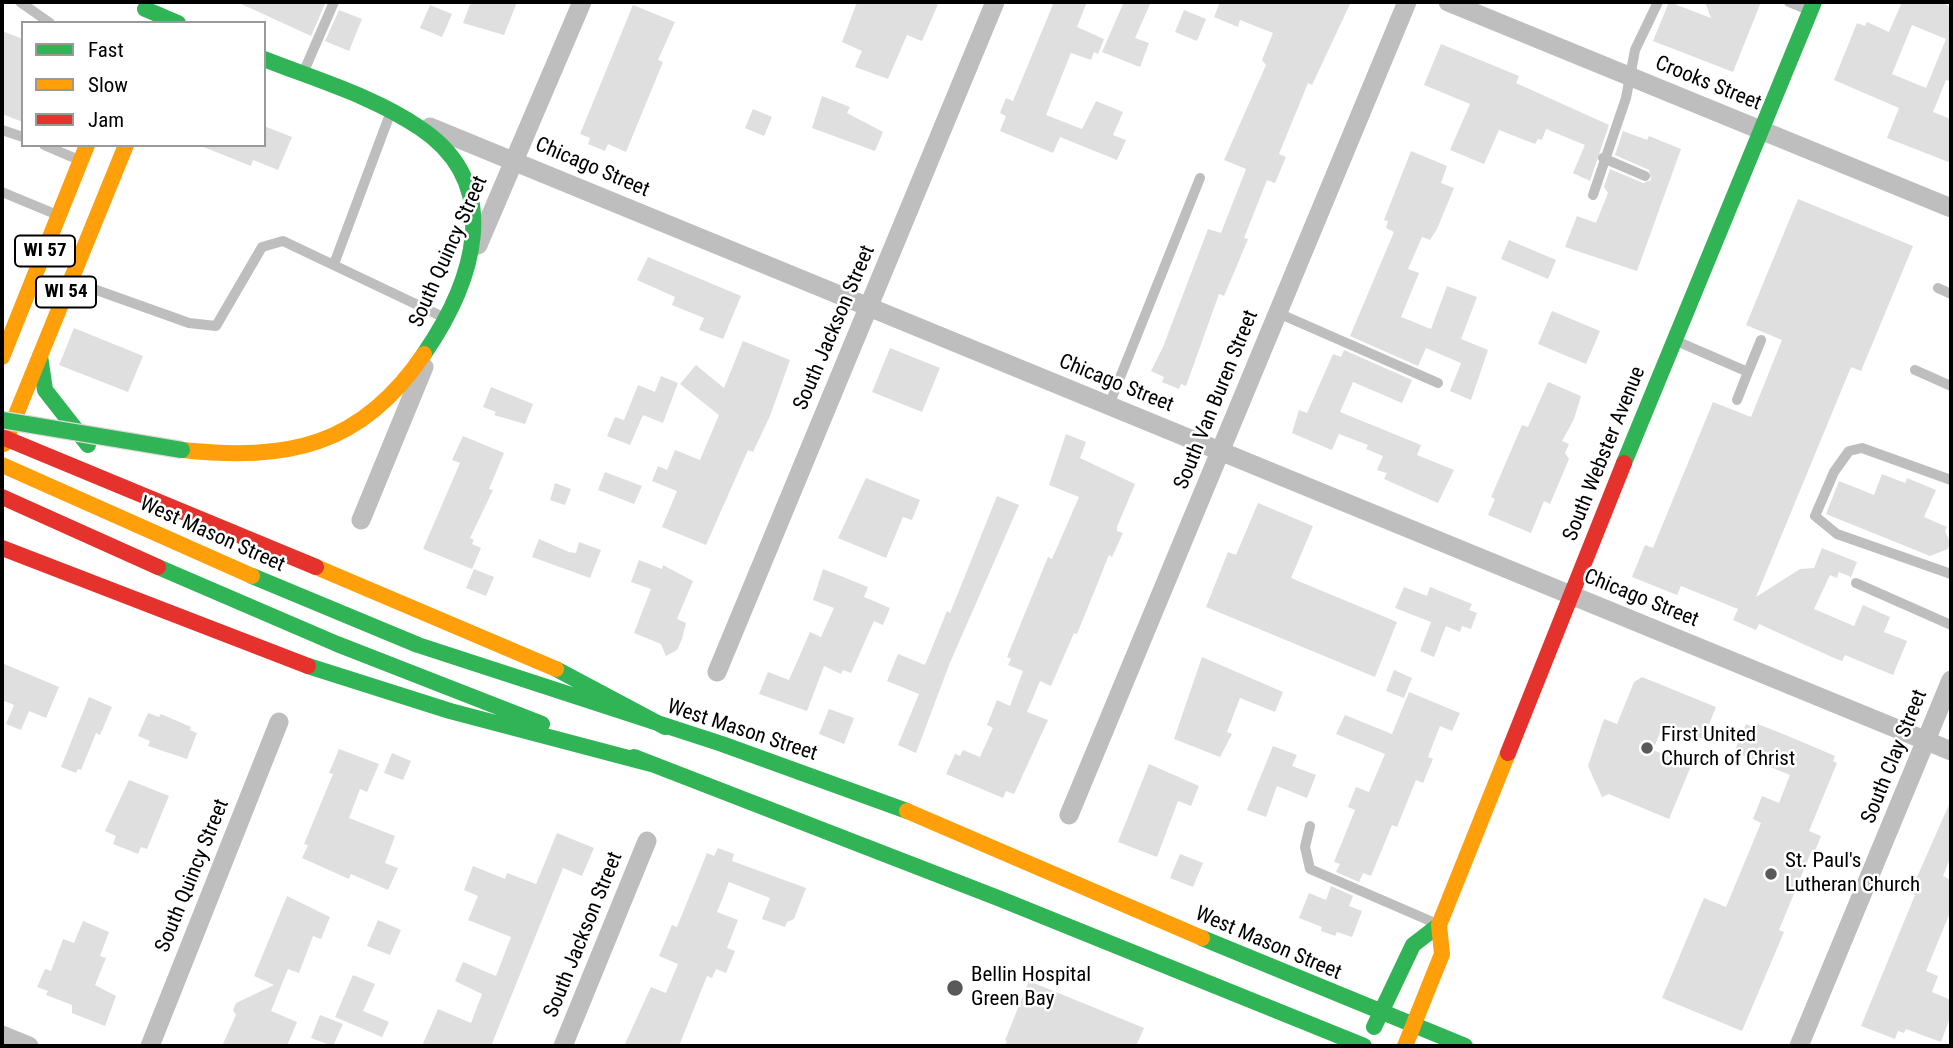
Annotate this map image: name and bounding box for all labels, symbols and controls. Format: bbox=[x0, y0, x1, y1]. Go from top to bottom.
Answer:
legend bbox=[21, 21, 266, 147]
text: Fast bbox=[88, 38, 124, 62]
street label: Crooks Street bbox=[1651, 51, 1765, 117]
text: Slow bbox=[88, 73, 128, 97]
text: Jam bbox=[88, 108, 124, 132]
street label: Chicago Street bbox=[531, 133, 653, 203]
street label: South Quincy Street bbox=[404, 172, 494, 332]
road number: WI 57 bbox=[15, 235, 75, 266]
street label: South Jackson Street bbox=[789, 242, 881, 414]
road number: WI 54 bbox=[36, 276, 96, 308]
street label: South Van Buren Street bbox=[1170, 307, 1264, 493]
street label: Chicago Street bbox=[1055, 350, 1177, 418]
street label: South Webster Avenue bbox=[1558, 363, 1652, 545]
street label: West Mason Street bbox=[135, 492, 289, 578]
street label: Chicago Street bbox=[1580, 565, 1702, 633]
street label: South Clay Street bbox=[1857, 686, 1933, 828]
street label: West Mason Street bbox=[664, 695, 820, 767]
place label: First United Church of Christ bbox=[1661, 723, 1795, 773]
marker: First United Church of Christ bbox=[1639, 740, 1655, 756]
street label: South Quincy Street bbox=[151, 796, 235, 956]
street label: South Jackson Street bbox=[539, 848, 629, 1022]
place label: St. Paul's Lutheran Church bbox=[1785, 849, 1920, 899]
marker: St. Paul's Lutheran Church bbox=[1763, 866, 1779, 882]
street label: West Mason Street bbox=[1191, 902, 1345, 986]
place label: Bellin Hospital Green Bay bbox=[971, 963, 1091, 1013]
marker: Bellin Hospital Green Bay bbox=[945, 978, 965, 998]

